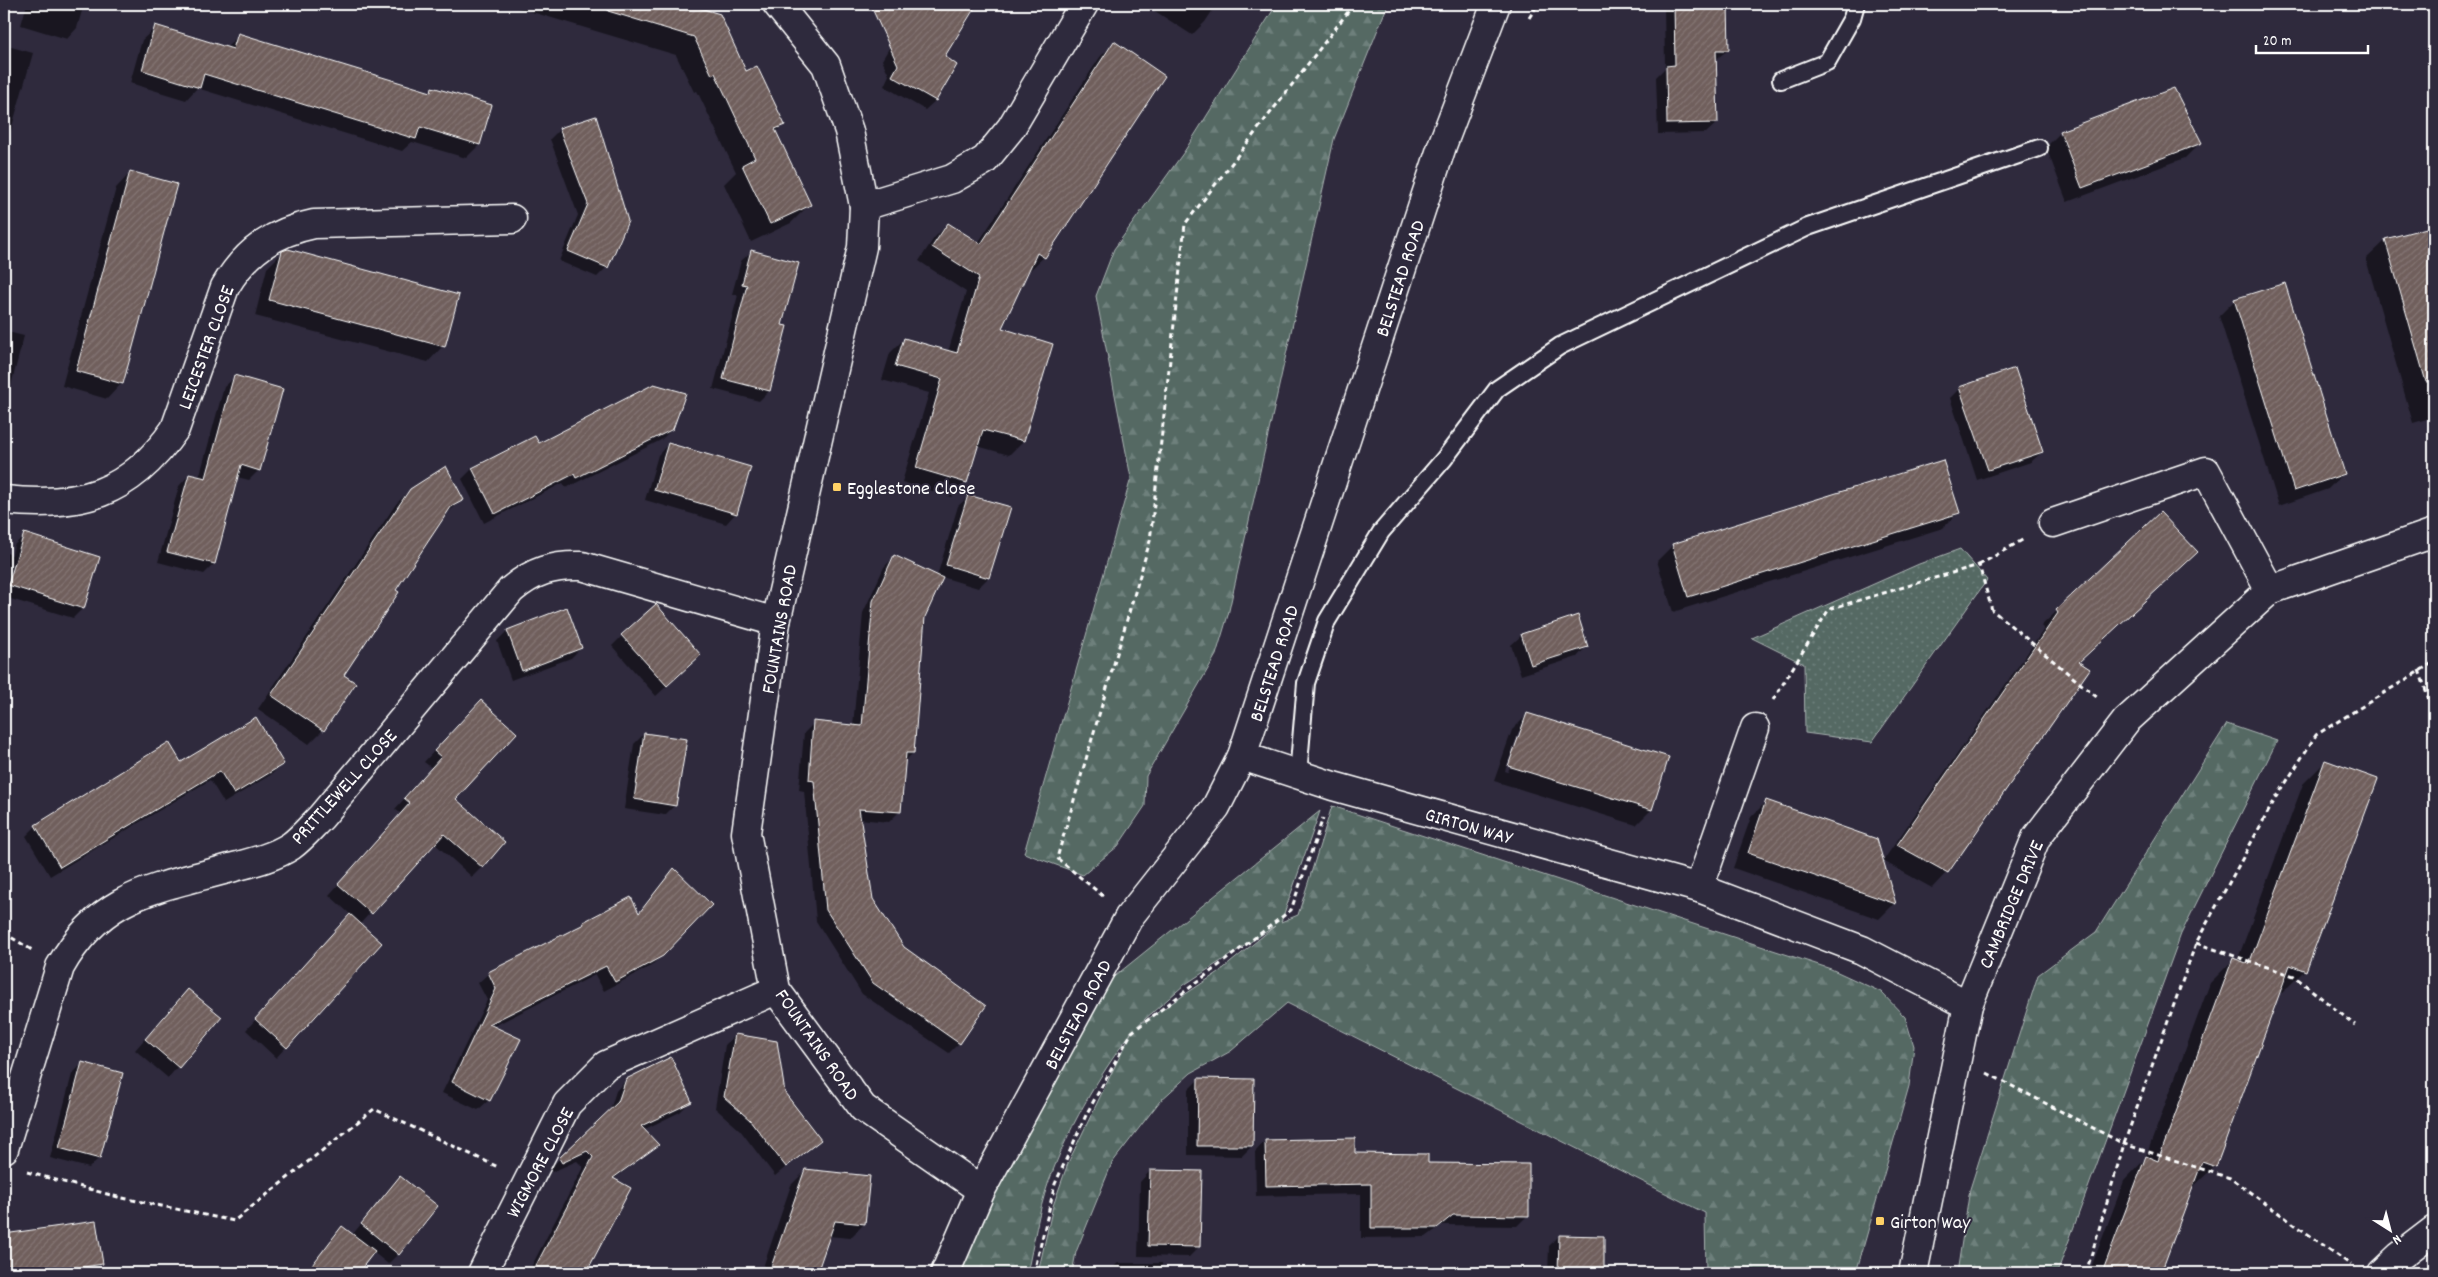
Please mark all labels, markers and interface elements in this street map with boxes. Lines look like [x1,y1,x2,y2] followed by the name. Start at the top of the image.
[2256,22,2368,54] scale bar
[2263,31,2291,53] text: 20 m
[1370,217,1434,341] street label: BELSTEAD ROAD
[172,282,243,414] street label: LEICESTER CLOSE
[847,476,975,504] place label: Egglestone Close
[831,481,843,493] marker: Egglestone Close
[756,563,806,696] street label: FOUNTAINS ROAD
[1244,602,1308,726] street label: BELSTEAD ROAD
[286,724,405,852] street label: PRITTLEWELL CLOSE
[1421,802,1516,854] street label: GIRTON WAY
[1973,837,2052,974] street label: CAMBRIDGE DRIVE
[1039,955,1120,1075] street label: BELSTEAD ROAD
[767,984,865,1107] street label: FOUNTAINS ROAD
[501,1103,583,1224] street label: WIGMORE CLOSE
[2366,1204,2416,1254] north arrow
[1890,1210,1971,1238] place label: Girton Way
[1874,1215,1886,1227] marker: Girton Way
[2388,1229,2405,1249] text: N

